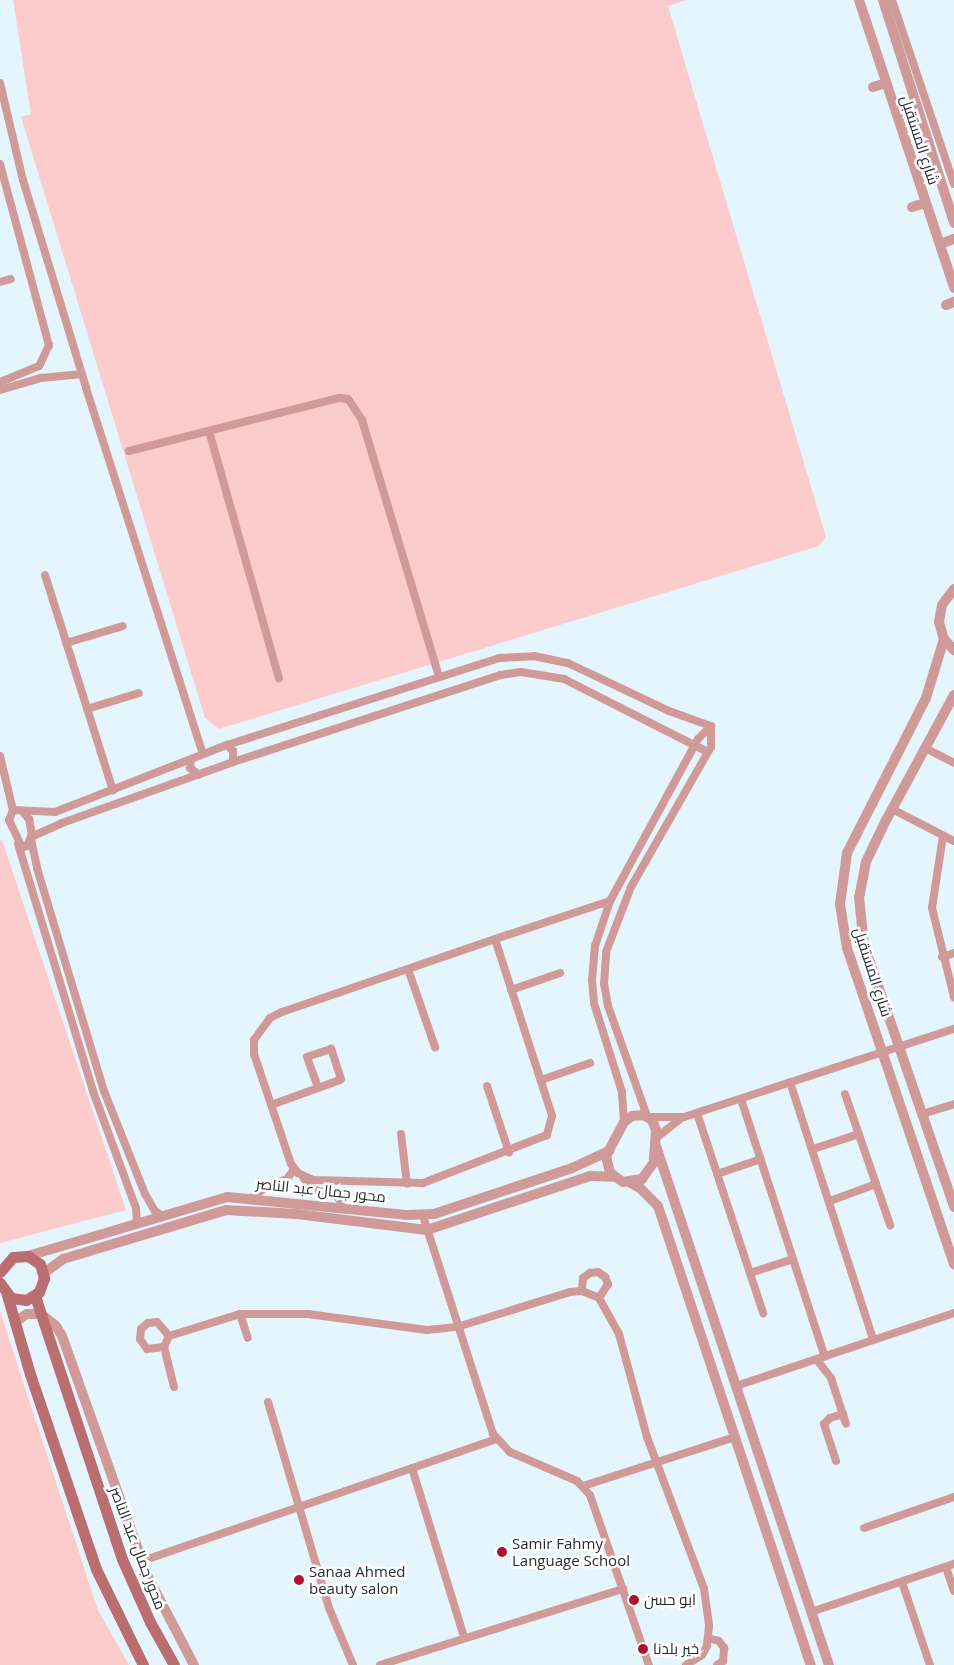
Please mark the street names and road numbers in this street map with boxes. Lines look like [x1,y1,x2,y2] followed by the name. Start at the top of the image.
[897,93,943,187] street label: شارع المستقبل
[850,925,896,1019] street label: شارع المستقبل
[255,1174,387,1206] street label: محور جمال عبد الناصر
[106,1484,170,1612] street label: محور جمال عبد الناصر

